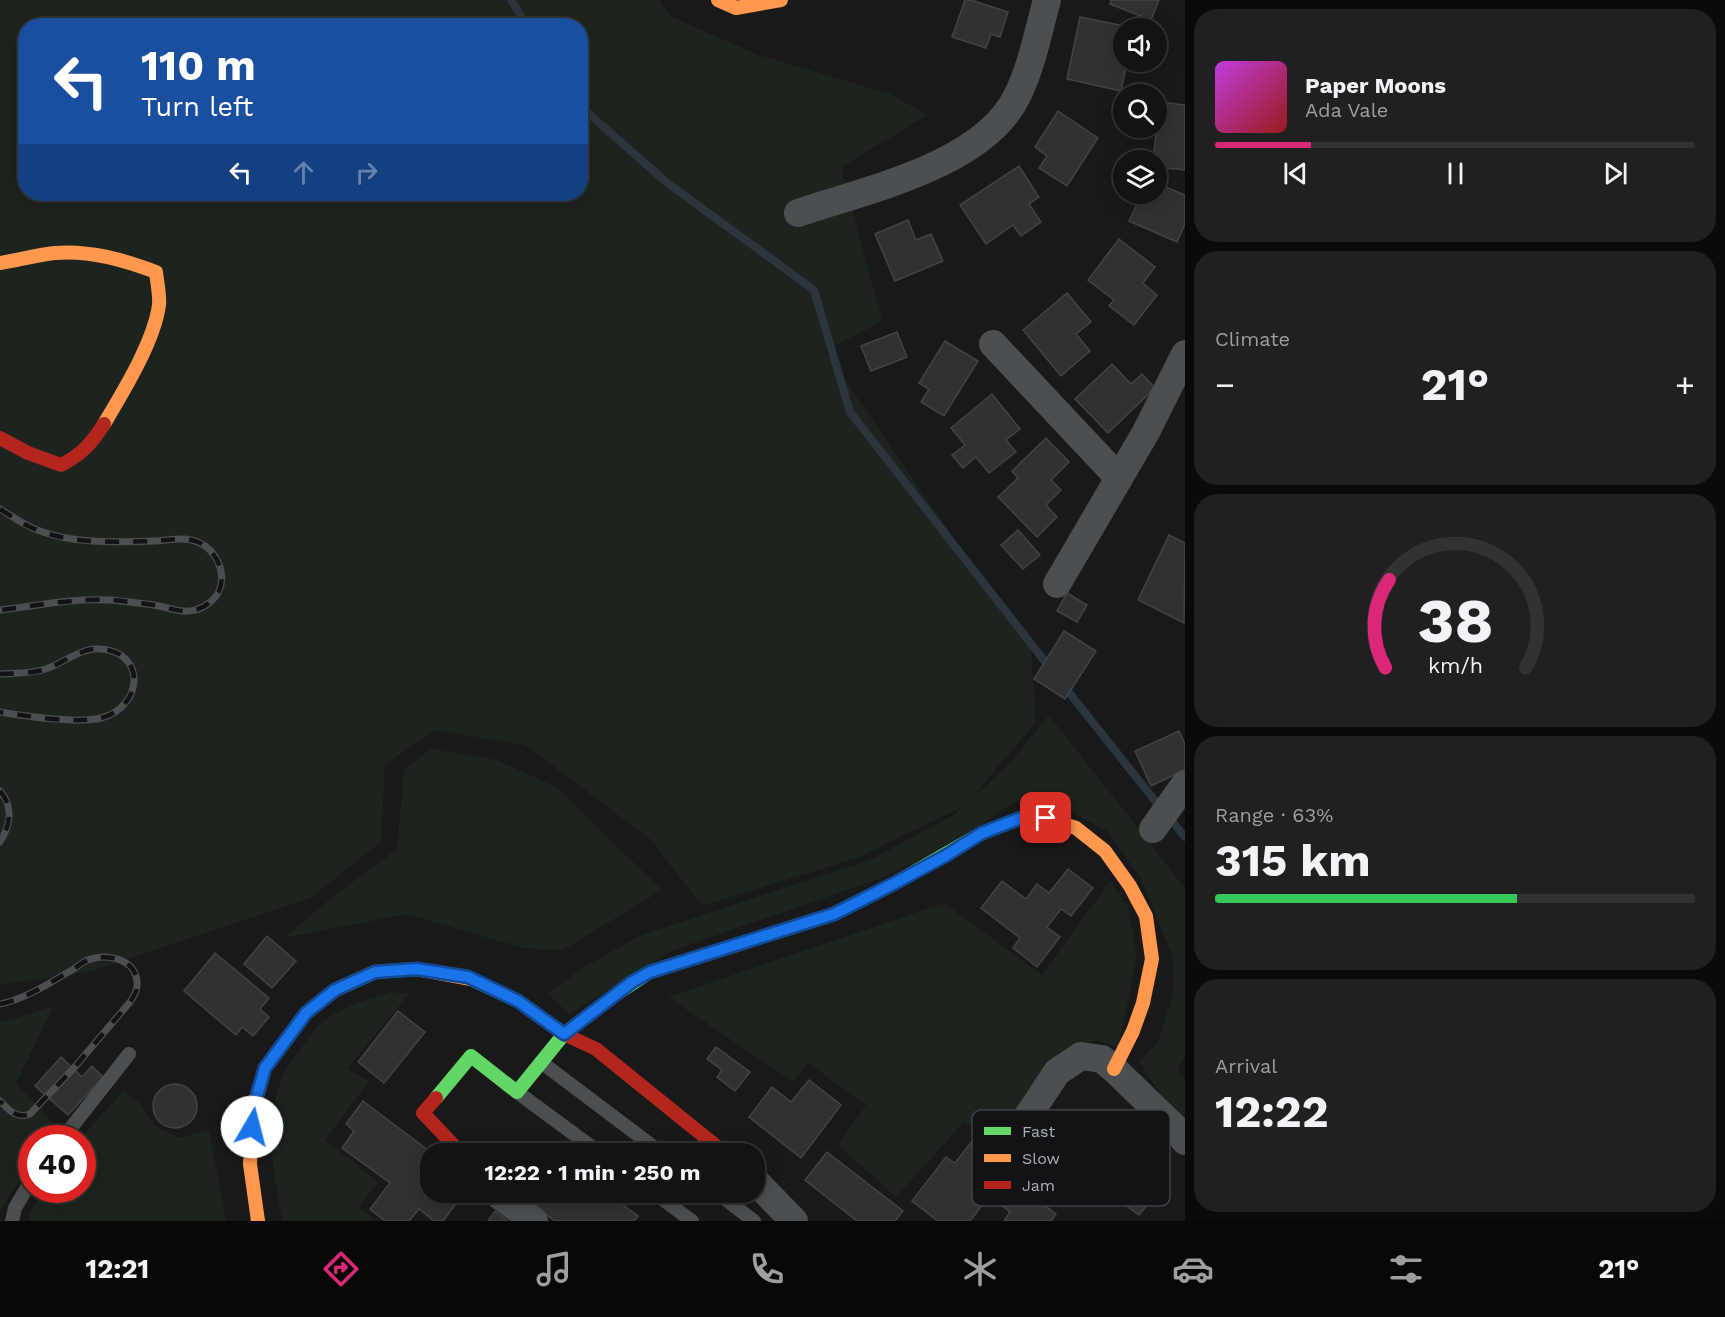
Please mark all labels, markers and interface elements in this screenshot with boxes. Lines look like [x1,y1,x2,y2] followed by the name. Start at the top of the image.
[1113,18,1167,204] map controls
[1113,18,1167,72] button: sound
[141,41,256,90] text: 110 m
[42,42,120,120] icon: left
[1305,73,1446,98] text: Paper Moons
[1113,84,1167,138] button: search
[141,91,253,123] text: Turn left
[1305,98,1388,122] text: Ada Vale
[1113,150,1167,204] button: layers
[224,156,257,189] icon: left
[287,156,320,189] icon: ahead
[350,156,383,189] icon: right
[1279,157,1312,190] icon: previous
[1439,157,1472,190] icon: pause
[1599,157,1632,190] icon: next
[1215,327,1290,351] text: Climate
[1421,358,1489,411] text: 21°
[1215,365,1235,404] text: −
[1675,365,1695,404] text: +
[1417,584,1493,657] text: 38
[1427,653,1483,678] text: km/h
[1020,792,1071,843] pin
[1029,801,1062,834] icon: arrive
[1215,803,1333,827] text: Range · 63%
[1215,834,1371,887] text: 315 km
[1215,1054,1277,1078] text: Arrival
[1215,1085,1328,1138] text: 12:22
[220,1095,284,1159] position arrow
[972,1110,1170,1206] legend
[1022,1122,1055,1141] text: Fast
[18,1125,96,1203] speed limit sign: 40
[1022,1149,1060,1168] text: Slow
[484,1160,701,1185] text: 12:22 · 1 min · 250 m
[1022,1176,1055,1195] text: Jam
[320,1248,362,1290] icon: directions
[533,1248,575,1290] icon: music
[746,1248,788,1290] icon: phone
[959,1248,1001,1290] icon: climate
[1172,1248,1214,1290] icon: car
[1385,1248,1427,1290] icon: filters
[86,1253,149,1285] text: 12:21
[1598,1253,1639,1285] text: 21°

